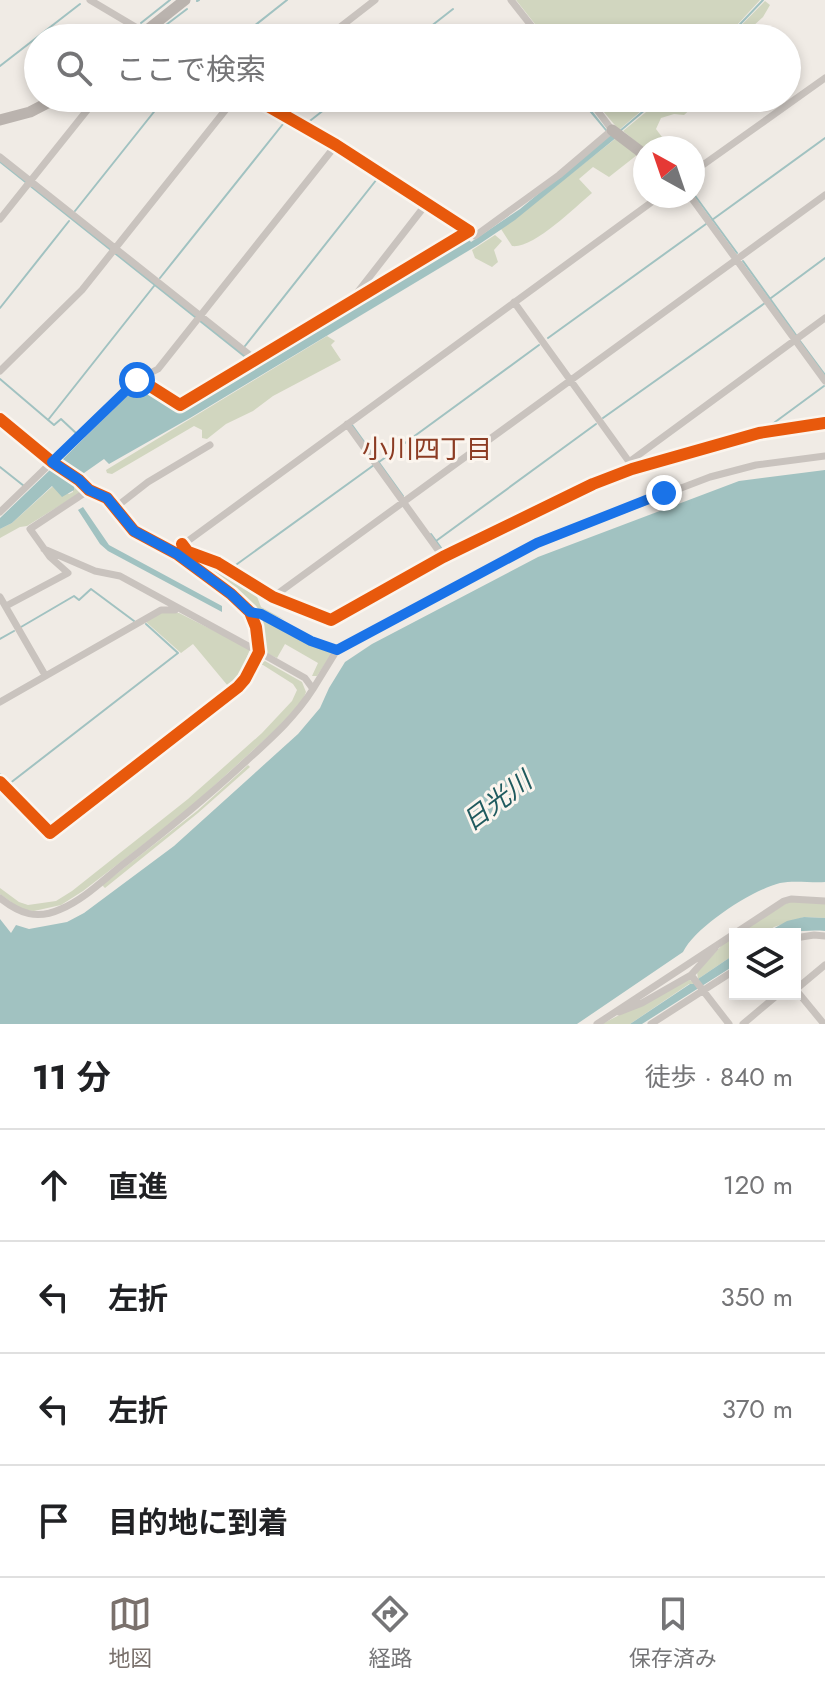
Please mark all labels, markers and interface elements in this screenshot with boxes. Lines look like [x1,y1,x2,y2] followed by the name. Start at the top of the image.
[24,24,801,112] search box
[52,46,96,90] icon: search
[116,48,266,91] text: ここで検索
[633,136,705,208] north arrow
[119,362,155,398] route start
[362,430,492,468] district label: 小川四丁目
[646,475,682,511] route end
[454,761,542,840] water label: 日光川
[729,928,801,1000] map controls
[729,928,801,1000] button: layers
[32,1053,111,1102] text: 11 分
[645,1058,793,1096] text: 徒歩 · 840 m
[32,1163,76,1207] icon: ahead
[108,1165,168,1208] text: 直進
[723,1166,793,1204] text: 120 m
[32,1275,76,1319] icon: left
[108,1277,168,1320] text: 左折
[720,1278,793,1316] text: 350 m
[32,1387,76,1431] icon: left
[108,1389,168,1432] text: 左折
[722,1390,793,1428] text: 370 m
[32,1499,76,1543] icon: arrive
[108,1501,288,1544] text: 目的地に到着
[108,1592,152,1674] tab: 地図
[368,1592,413,1674] tab: 経路
[629,1592,717,1674] tab: 保存済み

